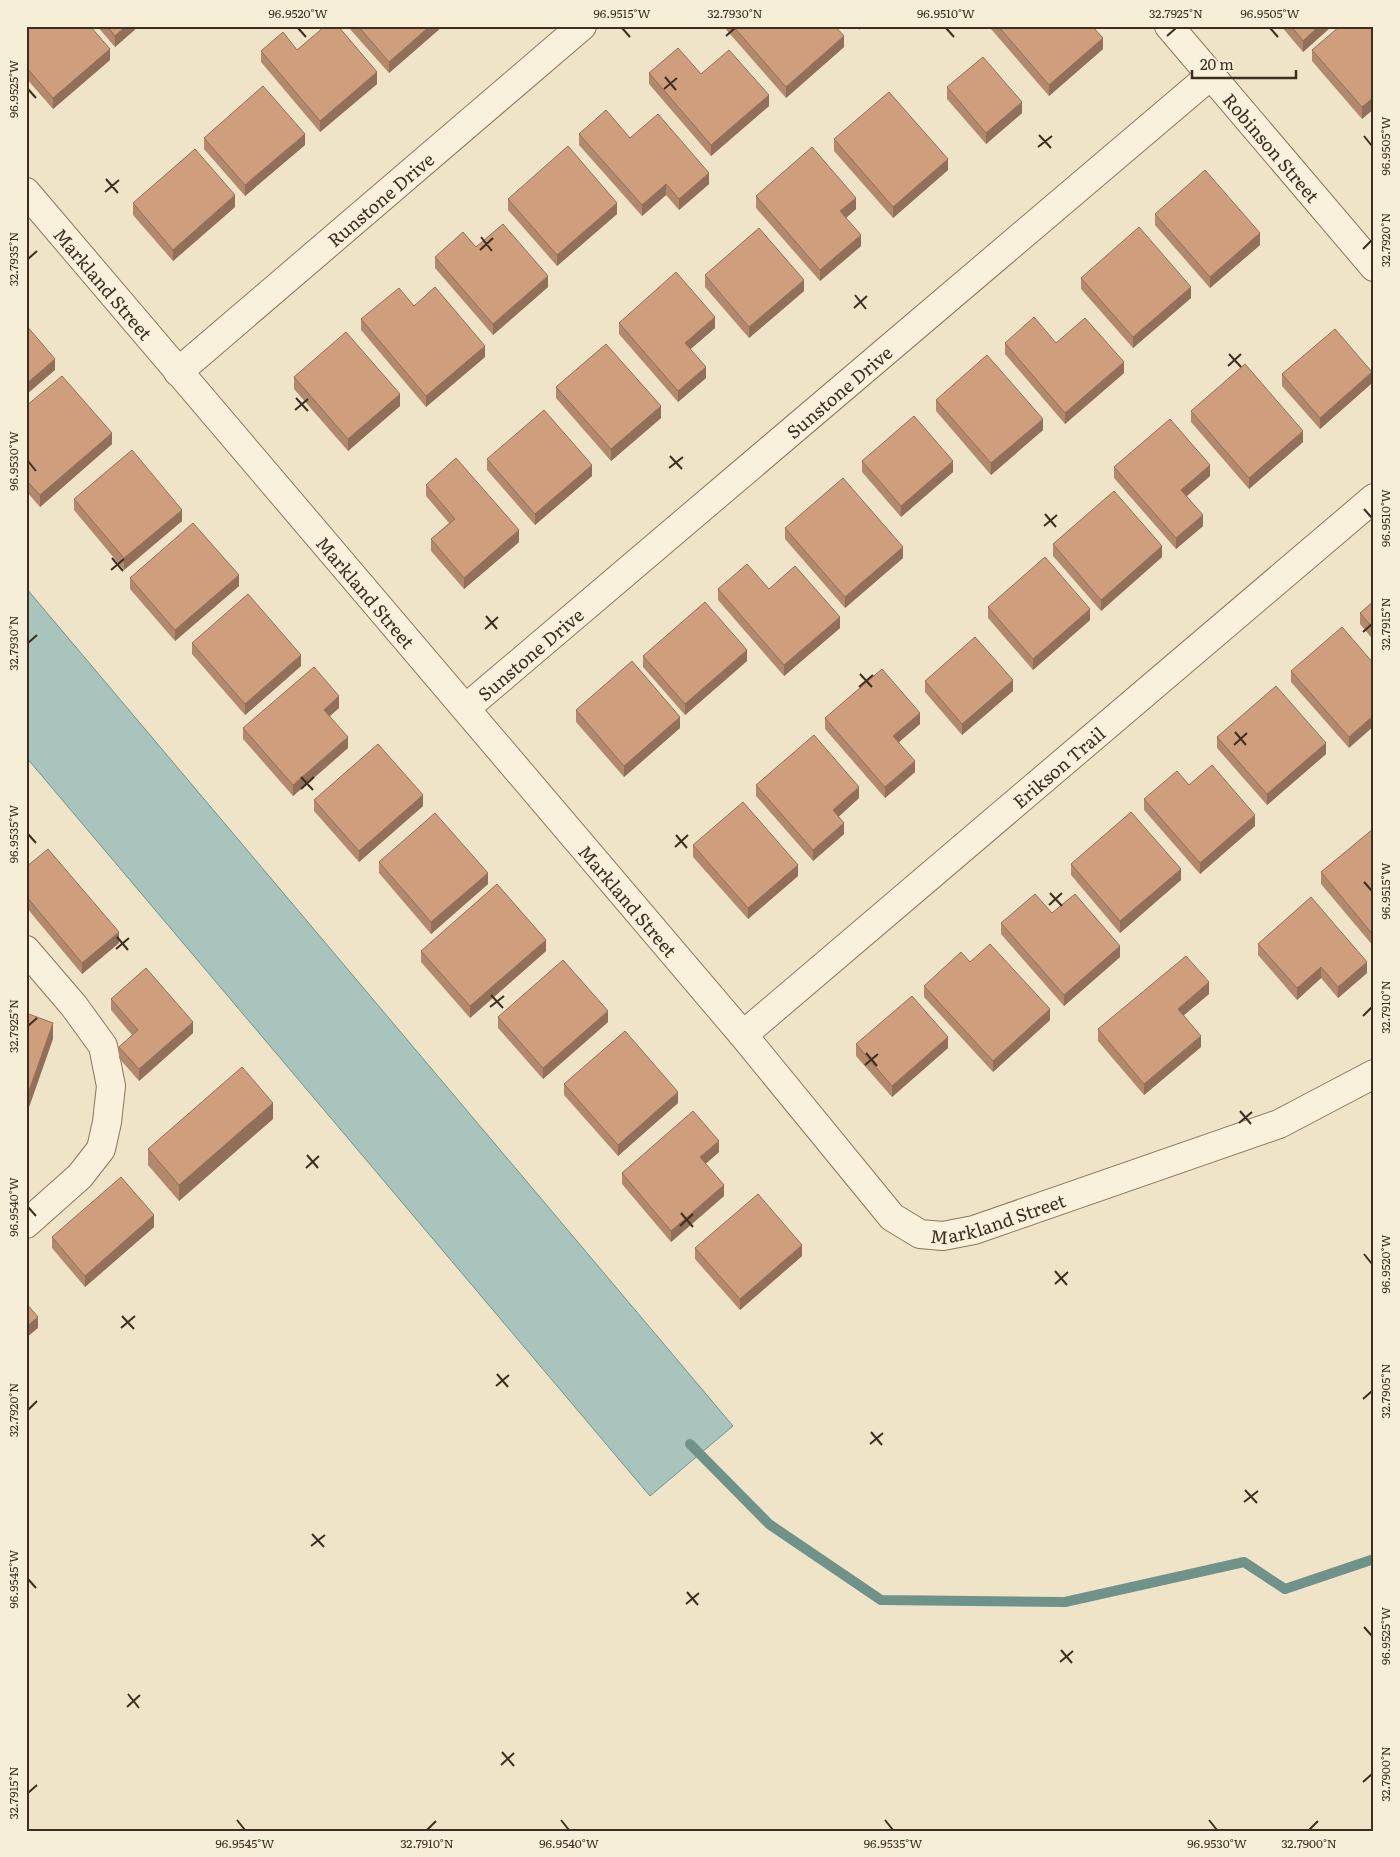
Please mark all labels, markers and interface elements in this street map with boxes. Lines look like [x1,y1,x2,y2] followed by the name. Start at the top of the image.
[268,4,328,22] text: 96.9520°W
[593,4,651,22] text: 96.9515°W
[707,4,763,22] text: 32.7930°N
[917,4,975,22] text: 96.9510°W
[1149,4,1203,22] text: 32.7925°N
[1240,4,1300,22] text: 96.9505°W
[1192,48,1296,80] scale bar
[1200,52,1234,75] text: 20 m
[4,60,22,118] text: 96.9525°W
[1217,86,1327,209] street label: Robinson Street
[1376,116,1394,176] text: 96.9505°W
[321,145,439,252] street label: Runstone Drive
[1376,213,1394,267] text: 32.7920°N
[48,221,160,346] street label: Markland Street
[4,232,22,286] text: 32.7935°N
[780,339,897,444] street label: Sunstone Drive
[4,431,22,491] text: 96.9530°W
[1376,489,1394,547] text: 96.9510°W
[311,530,422,654] street label: Markland Street
[1376,598,1394,650] text: 32.7915°N
[471,601,589,706] street label: Sunstone Drive
[4,615,22,671] text: 32.7930°N
[1006,719,1110,814] street label: Erikson Trail
[4,805,22,863] text: 96.9535°W
[573,838,685,963] street label: Markland Street
[1376,862,1394,920] text: 96.9515°W
[1376,980,1394,1034] text: 32.7910°N
[4,999,22,1053] text: 32.7925°N
[4,1177,22,1237] text: 96.9540°W
[929,1186,1069,1250] street label: Markland Street
[1376,1234,1394,1294] text: 96.9520°W
[1376,1364,1394,1418] text: 32.7905°N
[4,1383,22,1437] text: 32.7920°N
[4,1550,22,1608] text: 96.9545°W
[1376,1607,1394,1665] text: 96.9525°W
[1376,1746,1394,1802] text: 32.7900°N
[4,1767,22,1819] text: 32.7915°N
[216,1834,274,1852] text: 96.9545°W
[400,1834,454,1852] text: 32.7910°N
[539,1834,599,1852] text: 96.9540°W
[864,1834,922,1852] text: 96.9535°W
[1187,1834,1247,1852] text: 96.9530°W
[1281,1834,1337,1852] text: 32.7900°N

